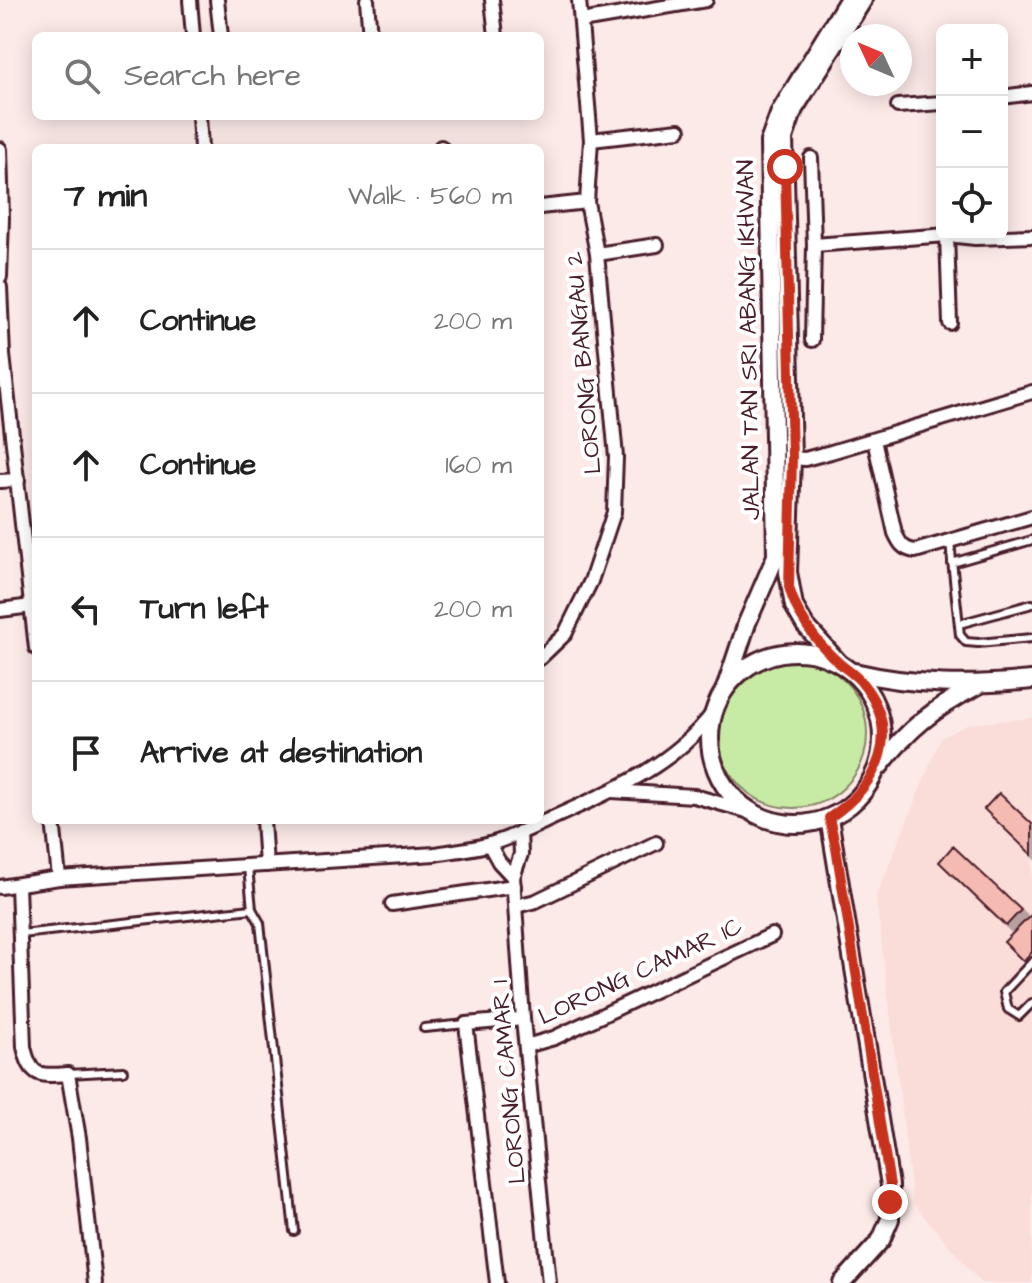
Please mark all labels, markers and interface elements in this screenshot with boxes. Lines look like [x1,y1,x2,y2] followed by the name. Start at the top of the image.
[840,24,912,96] north arrow
[936,24,1008,240] map controls
[936,24,1008,96] button: +
[32,32,544,120] search box
[60,54,104,98] icon: search
[124,55,301,97] text: Search here
[936,96,1008,168] button: −
[767,149,803,185] route start
[729,160,769,520] street label: JALAN TAN SRI ABANG IKHWAN
[936,168,1008,240] button: locate
[64,172,147,220] text: 7 min
[348,178,512,214] text: Walk · 560 m
[557,250,611,476] street label: LORONG BANGAU 2
[64,299,108,343] icon: ahead
[140,300,256,342] text: Continue
[434,303,512,339] text: 200 m
[64,443,108,487] icon: ahead
[140,444,256,486] text: Continue
[445,447,512,483] text: 160 m
[64,587,108,631] icon: left
[140,588,268,630] text: Turn left
[434,591,512,627] text: 200 m
[64,731,108,775] icon: arrive
[140,732,422,774] text: Arrive at destination
[533,910,748,1034] street label: LORONG CAMAR 1C
[483,979,535,1185] street label: LORONG CAMAR 1
[872,1184,908,1220] route end

